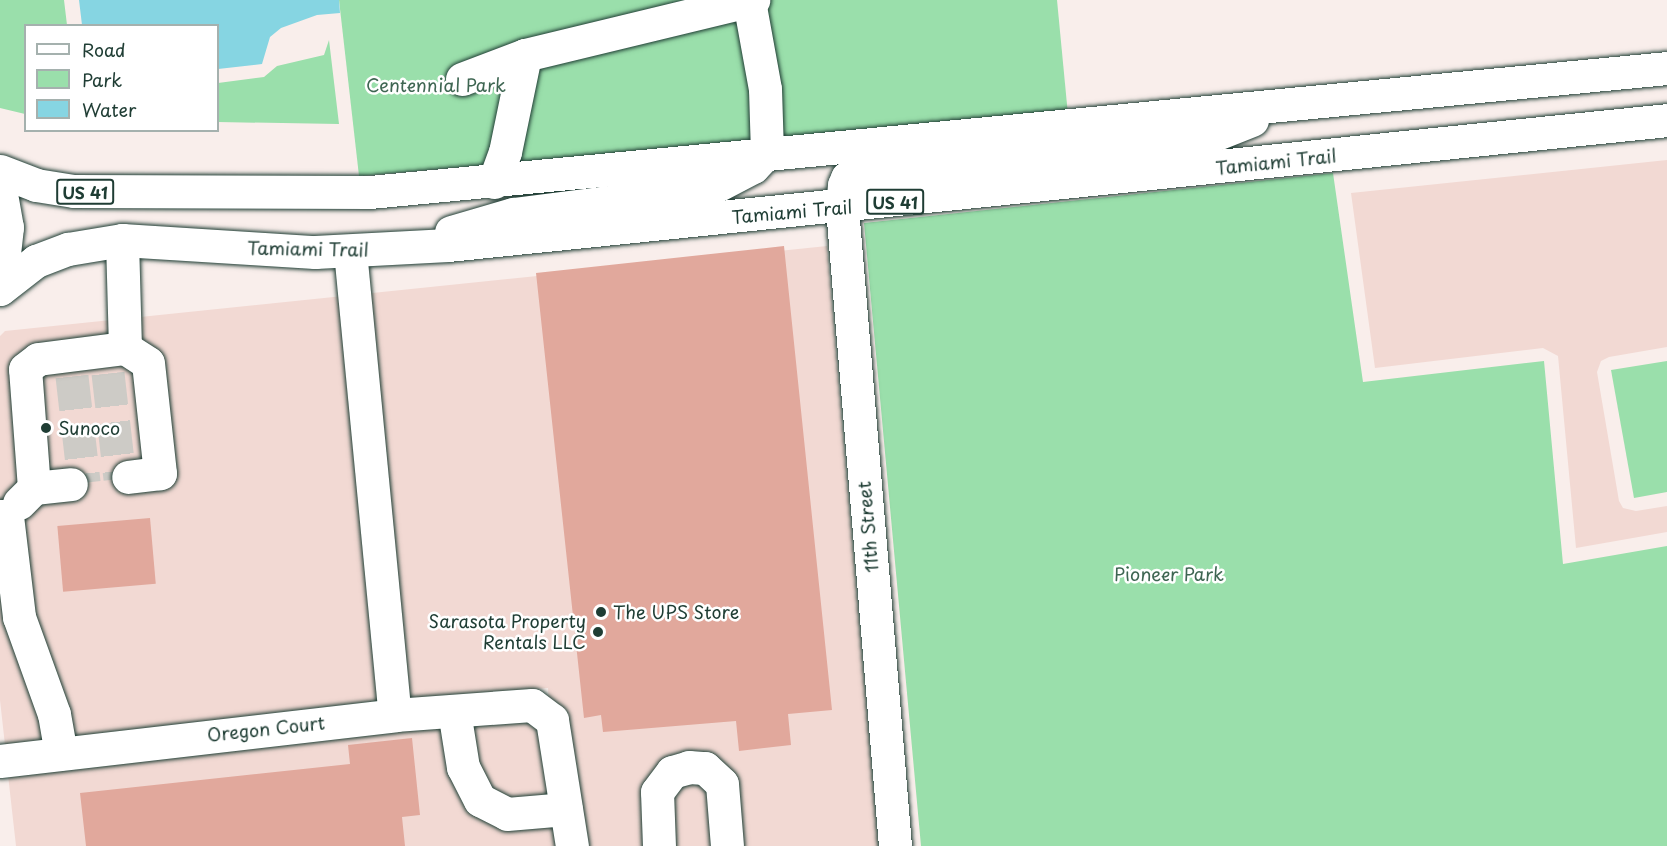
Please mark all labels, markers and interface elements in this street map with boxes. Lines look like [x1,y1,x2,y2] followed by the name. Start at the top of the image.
[24,24,219,132] legend
[82,36,126,63] text: Road
[82,66,122,93] text: Park
[366,74,506,96] park label: Centennial Park
[82,96,136,123] text: Water
[1214,145,1338,179] street label: Tamiami Trail
[56,179,113,205] road number: US 41
[866,189,924,215] road number: US 41
[730,196,854,228] street label: Tamiami Trail
[247,237,369,261] street label: Tamiami Trail
[58,417,120,439] place label: Sunoco
[39,421,53,435] marker: Sunoco
[853,480,883,574] street label: 11th Street
[1113,563,1225,585] park label: Pioneer Park
[613,601,739,623] place label: The UPS Store
[594,605,608,619] marker: The UPS Store
[427,611,586,654] place label: Sarasota Property Rentals LLC
[591,625,605,639] marker: Sarasota Property Rentals LLC
[206,712,326,746] street label: Oregon Court

